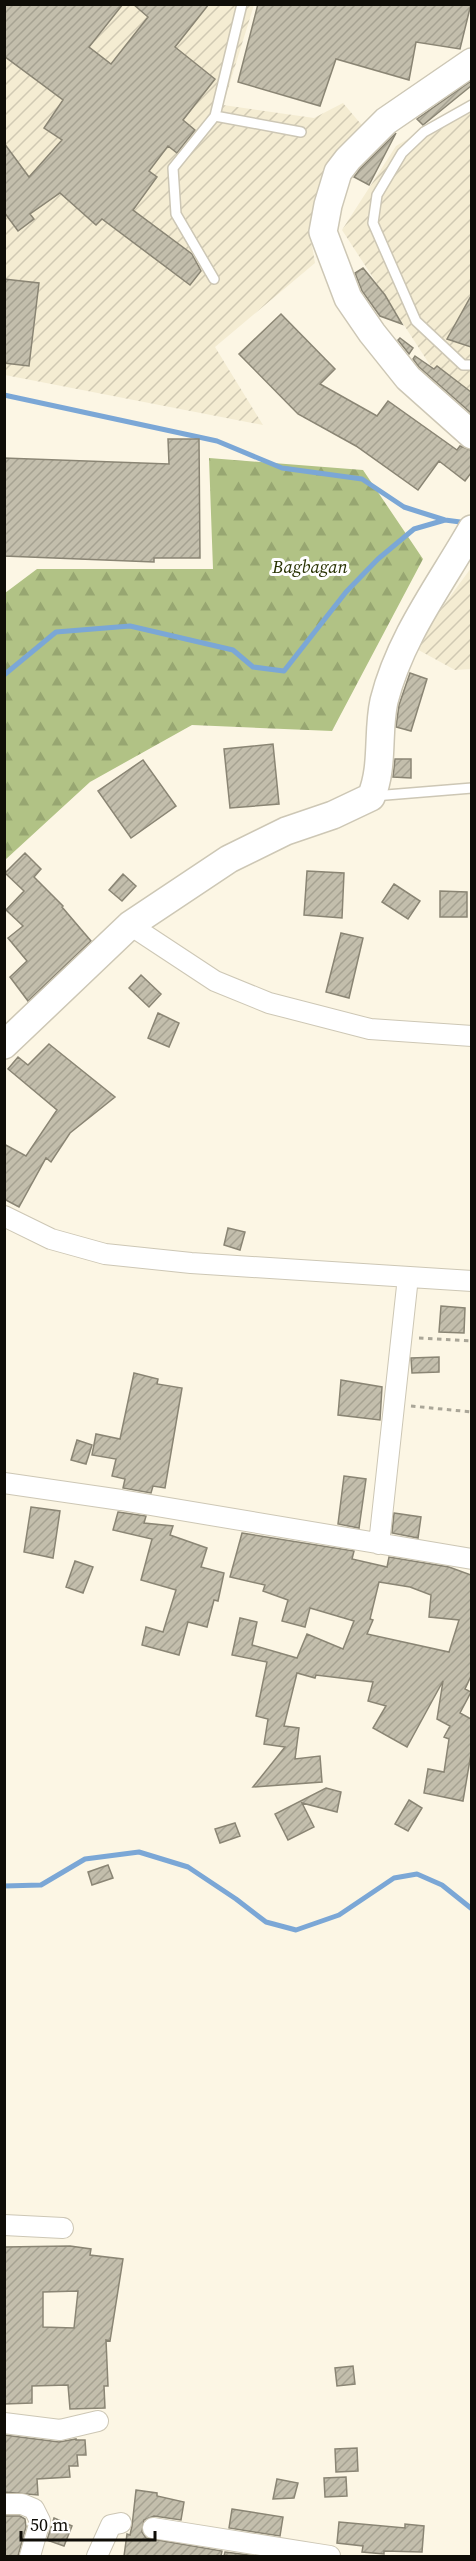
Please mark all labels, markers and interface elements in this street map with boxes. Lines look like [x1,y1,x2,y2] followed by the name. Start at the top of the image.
[271,554,348,579] park label: Bagbagan
[21,2504,154,2542] scale bar
[30,2512,68,2537] text: 50 m

